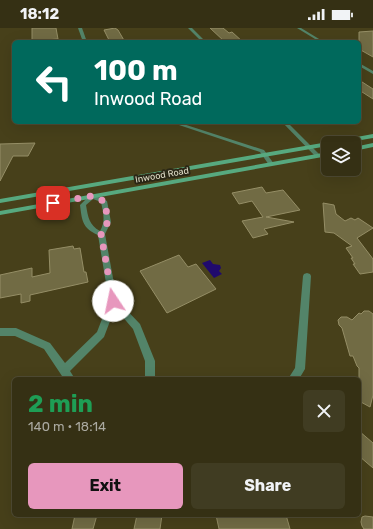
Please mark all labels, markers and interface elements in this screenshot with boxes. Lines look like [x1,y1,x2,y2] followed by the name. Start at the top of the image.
[20,5,59,23] text: 18:12
[94,54,178,87] text: 100 m
[28,56,80,108] icon: left
[94,88,202,110] text: Inwood Road
[321,136,361,176] map controls
[321,136,361,176] button: layers
[134,165,190,185] street label: Inwood Road
[36,186,70,220] pin
[42,192,64,214] icon: arrive
[92,280,134,322] position arrow
[28,390,93,418] text: 2 min
[303,390,345,432] button: close
[28,419,106,434] text: 140 m · 18:14
[28,463,183,509] button: Exit
[191,463,345,509] button: Share

